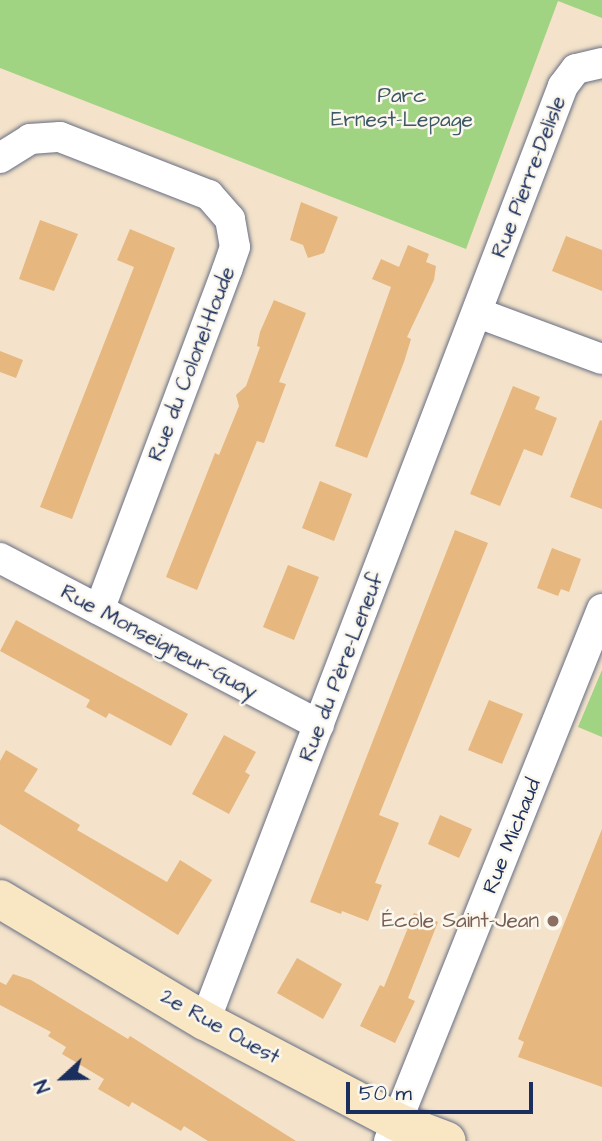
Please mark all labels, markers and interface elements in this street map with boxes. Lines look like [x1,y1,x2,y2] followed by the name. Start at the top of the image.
[331,83,473,133] park label: Parc Ernest-Lepage
[487,93,571,261] street label: Rue Pierre-Delisle
[143,263,241,465] street label: Rue du Colonel-Houde
[294,569,390,765] street label: Rue du Père-Leneuf
[56,579,262,705] street label: Rue Monseigneur-Guay
[478,775,546,897] street label: Rue Michaud
[382,908,539,934] place label: École Saint-Jean
[545,913,561,929] marker: École Saint-Jean
[156,984,284,1070] street label: 2e Rue Ouest
[28,1043,98,1113] north arrow
[350,1068,537,1112] scale bar
[28,1075,58,1097] text: N
[359,1079,412,1108] text: 50 m

